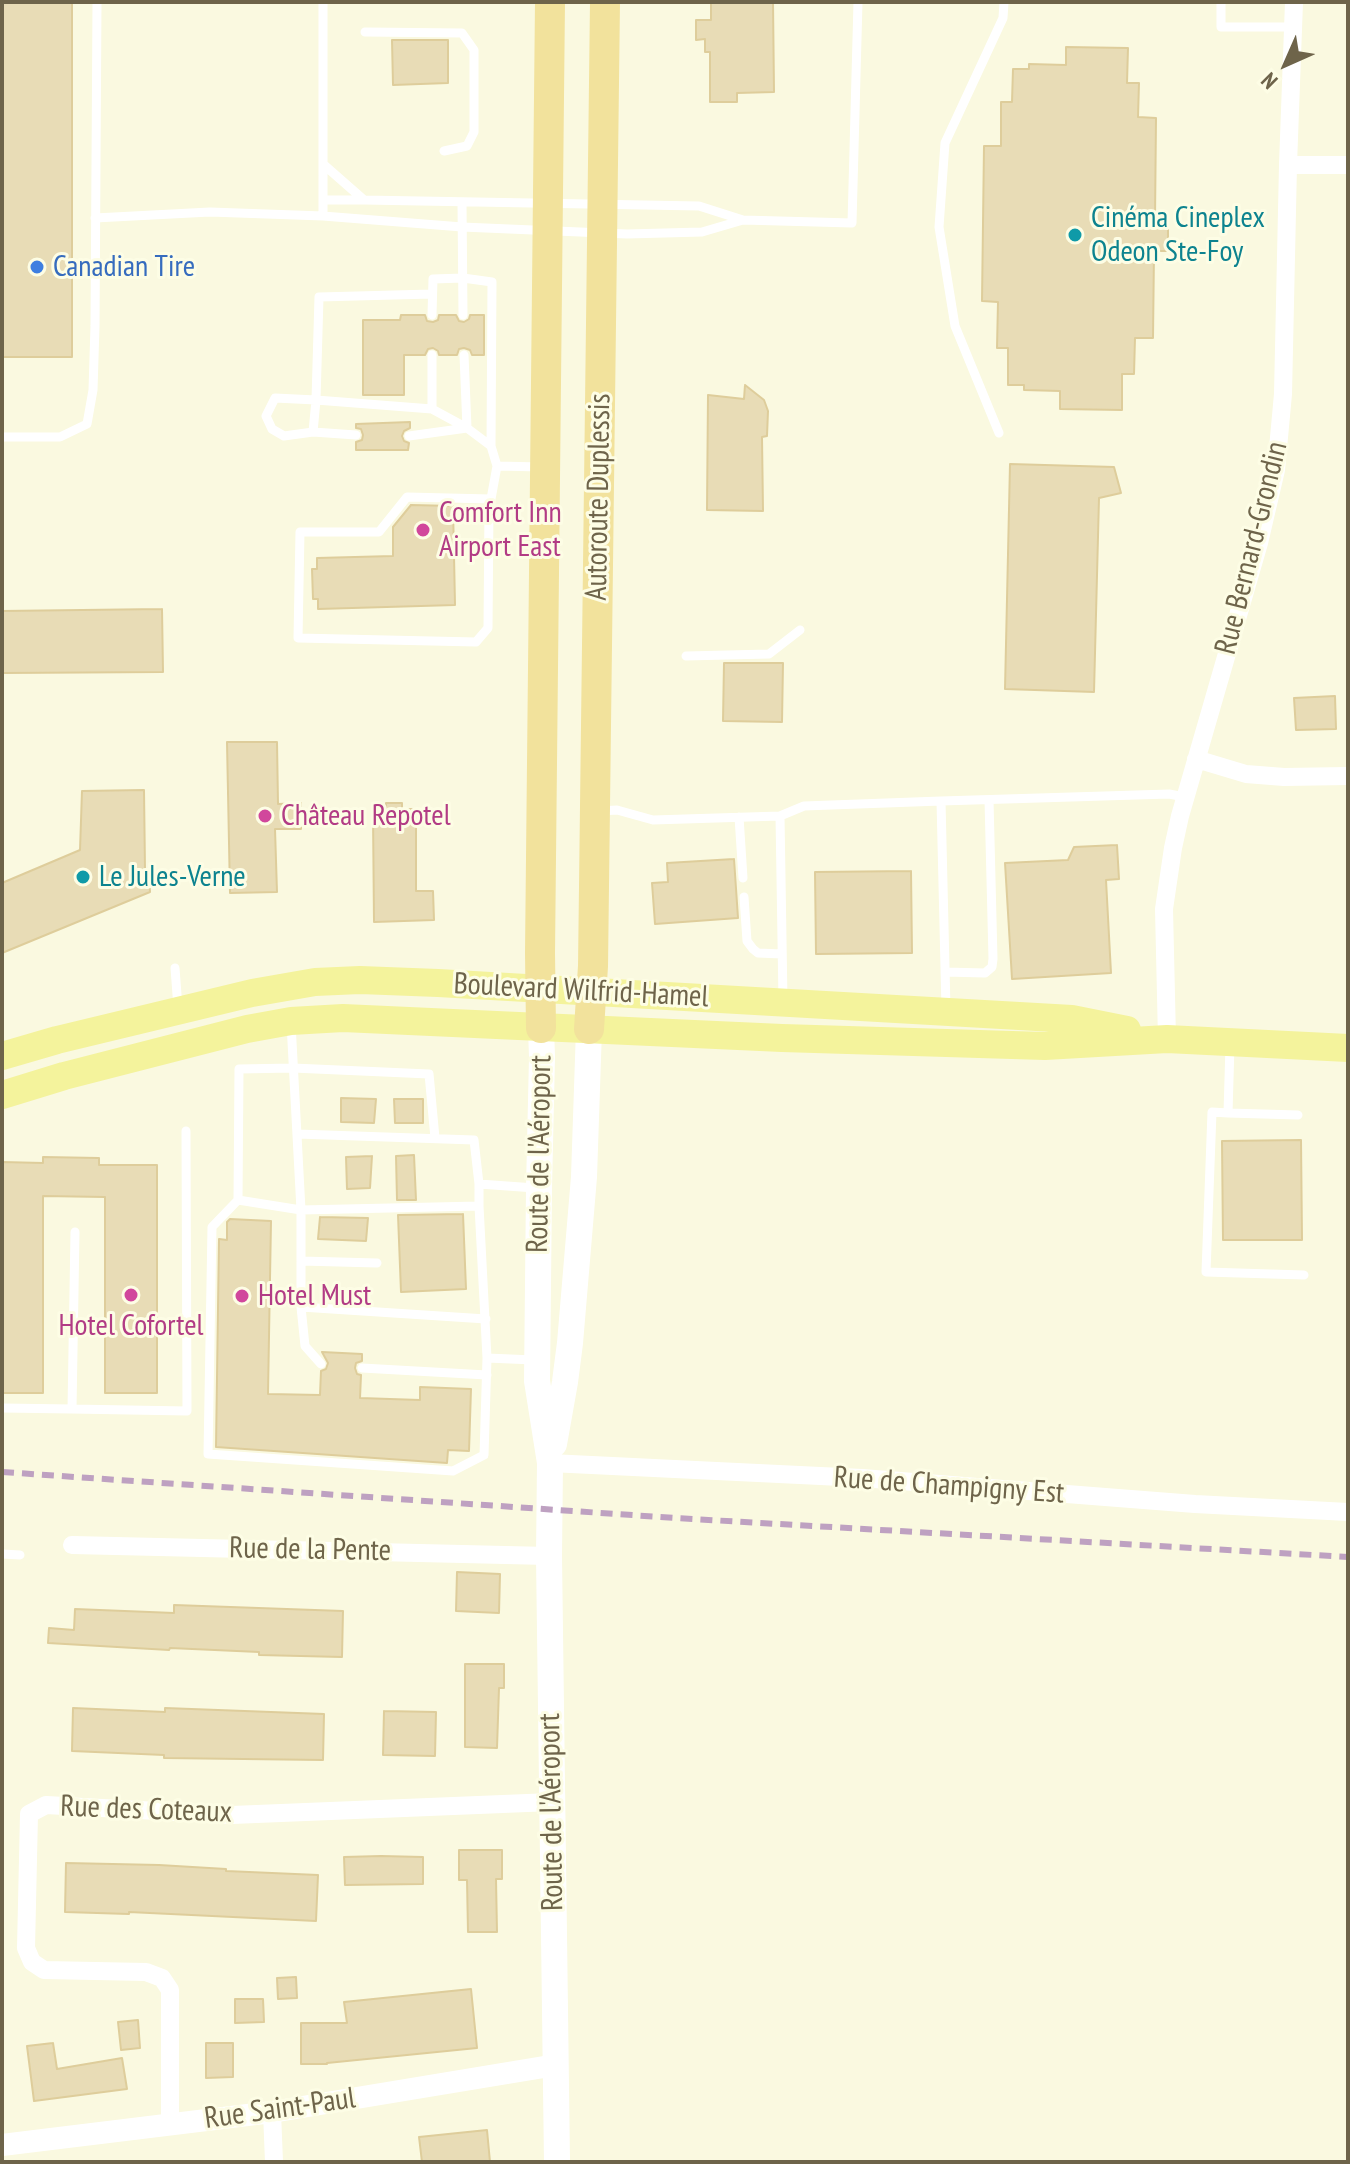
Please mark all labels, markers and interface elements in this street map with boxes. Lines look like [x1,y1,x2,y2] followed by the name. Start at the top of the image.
[1246,24,1326,104] north arrow
[1255,67,1283,95] text: N
[1091,200,1265,270] place label: Cinéma Cineplex Odeon Ste-Foy
[1066,226,1084,244] marker: Cinéma Cineplex Odeon Ste-Foy
[53,249,195,285] place label: Canadian Tire
[28,258,46,276] marker: Canadian Tire
[579,393,619,601] street label: Autoroute Duplessis
[1208,438,1296,658] street label: Rue Bernard-Grondin
[439,495,562,566] place label: Comfort Inn Airport East
[414,521,432,539] marker: Comfort Inn Airport East
[281,798,451,834] place label: Château Repotel
[256,807,274,825] marker: Château Repotel
[99,859,246,895] place label: Le Jules-Verne
[74,868,92,886] marker: Le Jules-Verne
[453,966,709,1016] street label: Boulevard Wilfrid-Hamel
[520,1055,560,1253] street label: Route de l'Aéroport
[258,1278,371,1314] place label: Hotel Must
[122,1286,140,1304] marker: Hotel Cofortel
[233,1287,251,1305] marker: Hotel Must
[58,1308,204,1344] place label: Hotel Cofortel
[833,1460,1065,1512] street label: Rue de Champigny Est
[229,1531,391,1569] street label: Rue de la Pente
[532,1713,572,1911] street label: Route de l'Aéroport
[60,1789,232,1831] street label: Rue des Coteaux
[202,2081,358,2137] street label: Rue Saint-Paul

